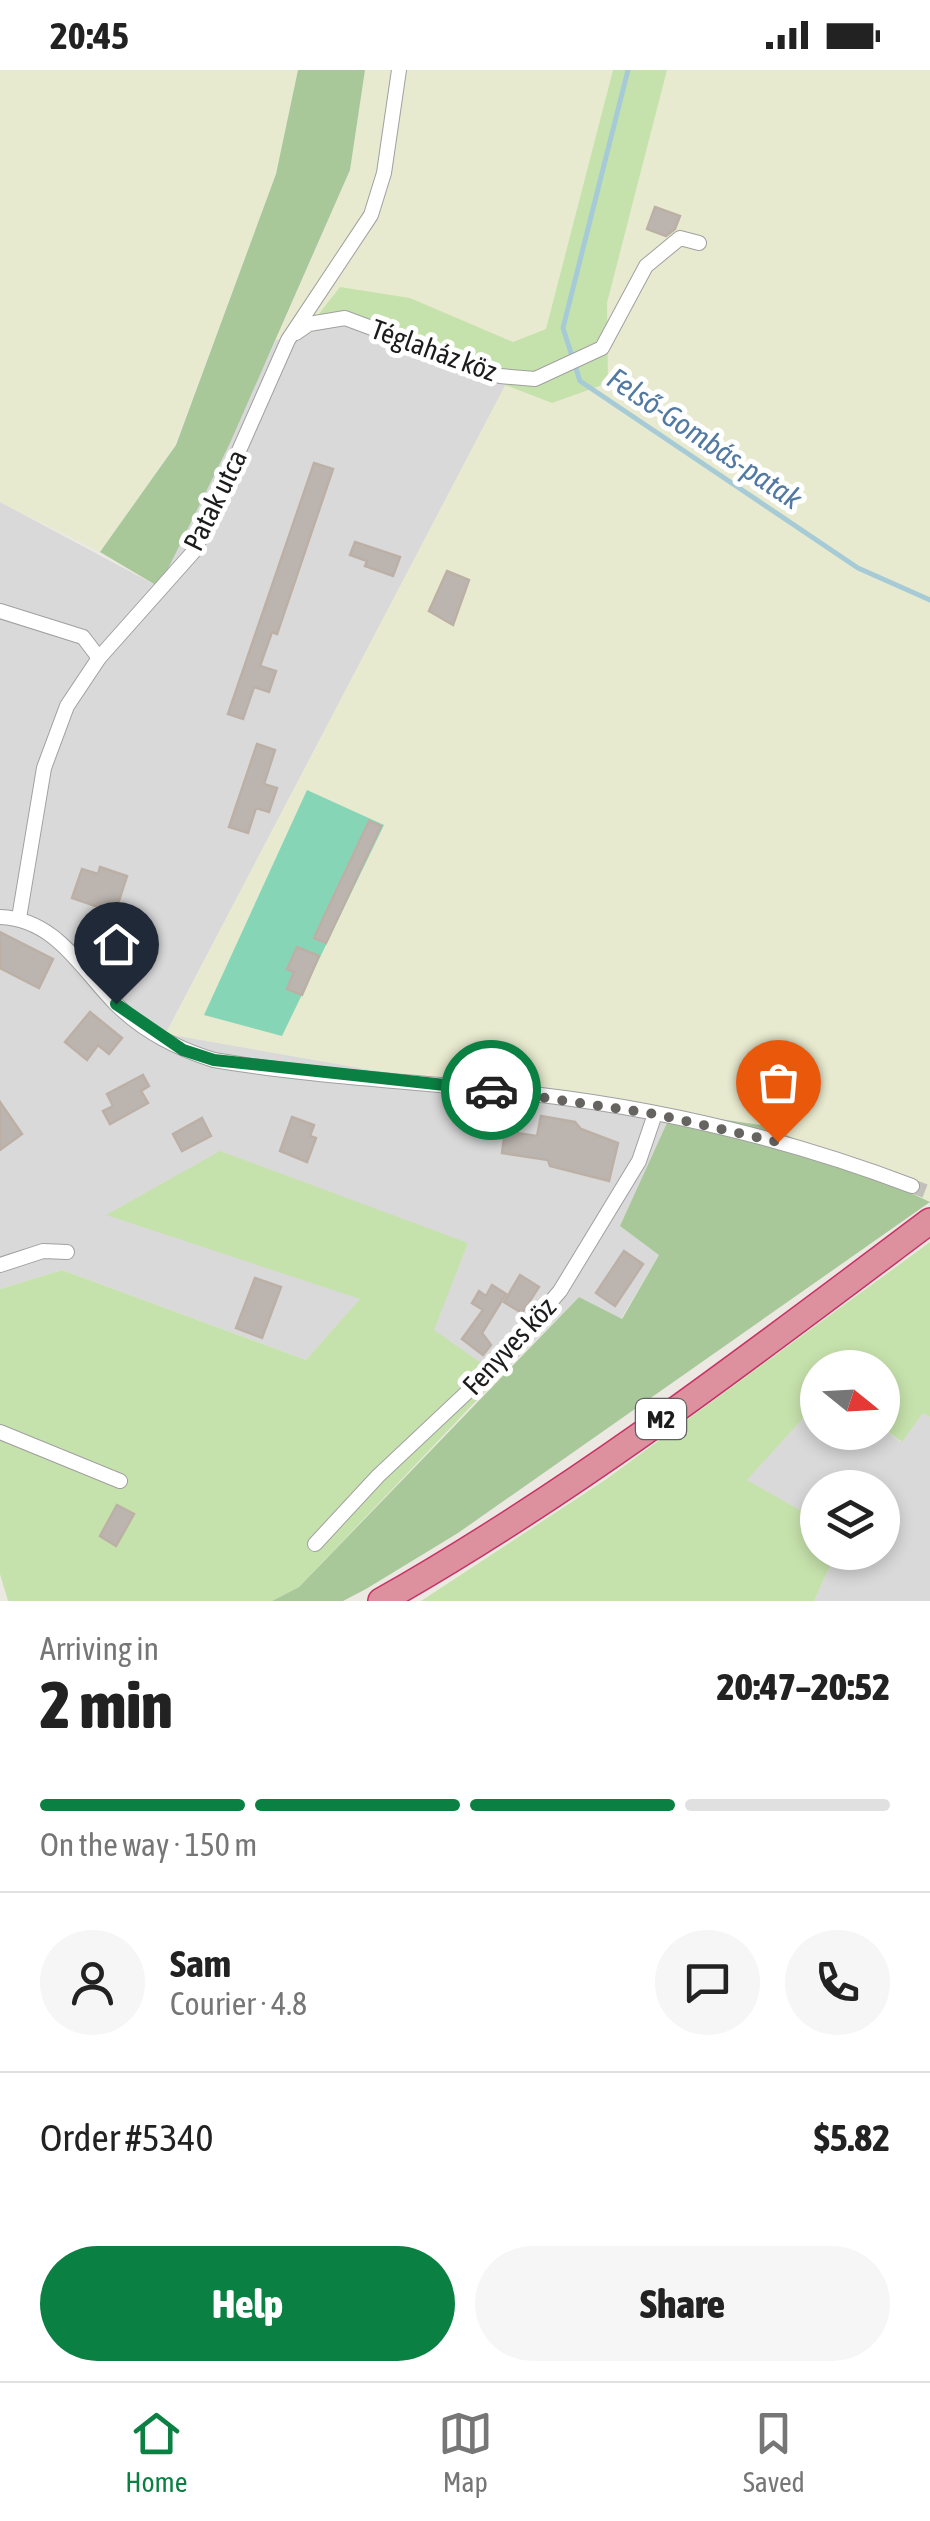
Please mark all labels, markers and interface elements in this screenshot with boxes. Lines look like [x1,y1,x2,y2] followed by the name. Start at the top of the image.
[50,14,129,57] text: 20:45
[367,313,501,387] street label: Téglaház köz
[601,360,809,516] water label: Felső-Gombás-patak
[177,444,253,556] street label: Patak utca
[74,902,159,1005] pin
[89,917,144,972] icon: home
[441,1040,541,1140] courier
[736,1040,821,1143] pin
[751,1055,806,1110] icon: bag
[464,1063,519,1118] icon: car
[456,1291,562,1401] street label: Fenyves köz
[800,1350,900,1450] north arrow
[800,1350,900,1570] map controls
[636,1399,686,1439] road number: M2
[800,1470,900,1570] button: layers
[40,1630,159,1667] text: Arriving in
[717,1665,890,1708] text: 20:47–20:52
[40,1667,173,1742] text: 2 min
[40,1826,257,1863] text: On the way · 150 m
[40,1930,145,2035] button: person
[655,1930,760,2035] button: chat
[785,1930,890,2035] button: phone
[170,1942,231,1985] text: Sam
[170,1985,307,2022] text: Courier · 4.8
[40,2116,213,2159] text: Order #5340
[814,2116,890,2159] text: $5.82
[40,2246,455,2361] button: Help
[475,2246,890,2361] button: Share
[125,2406,187,2498] tab: Home
[438,2406,493,2498] tab: Map
[743,2406,805,2498] tab: Saved

